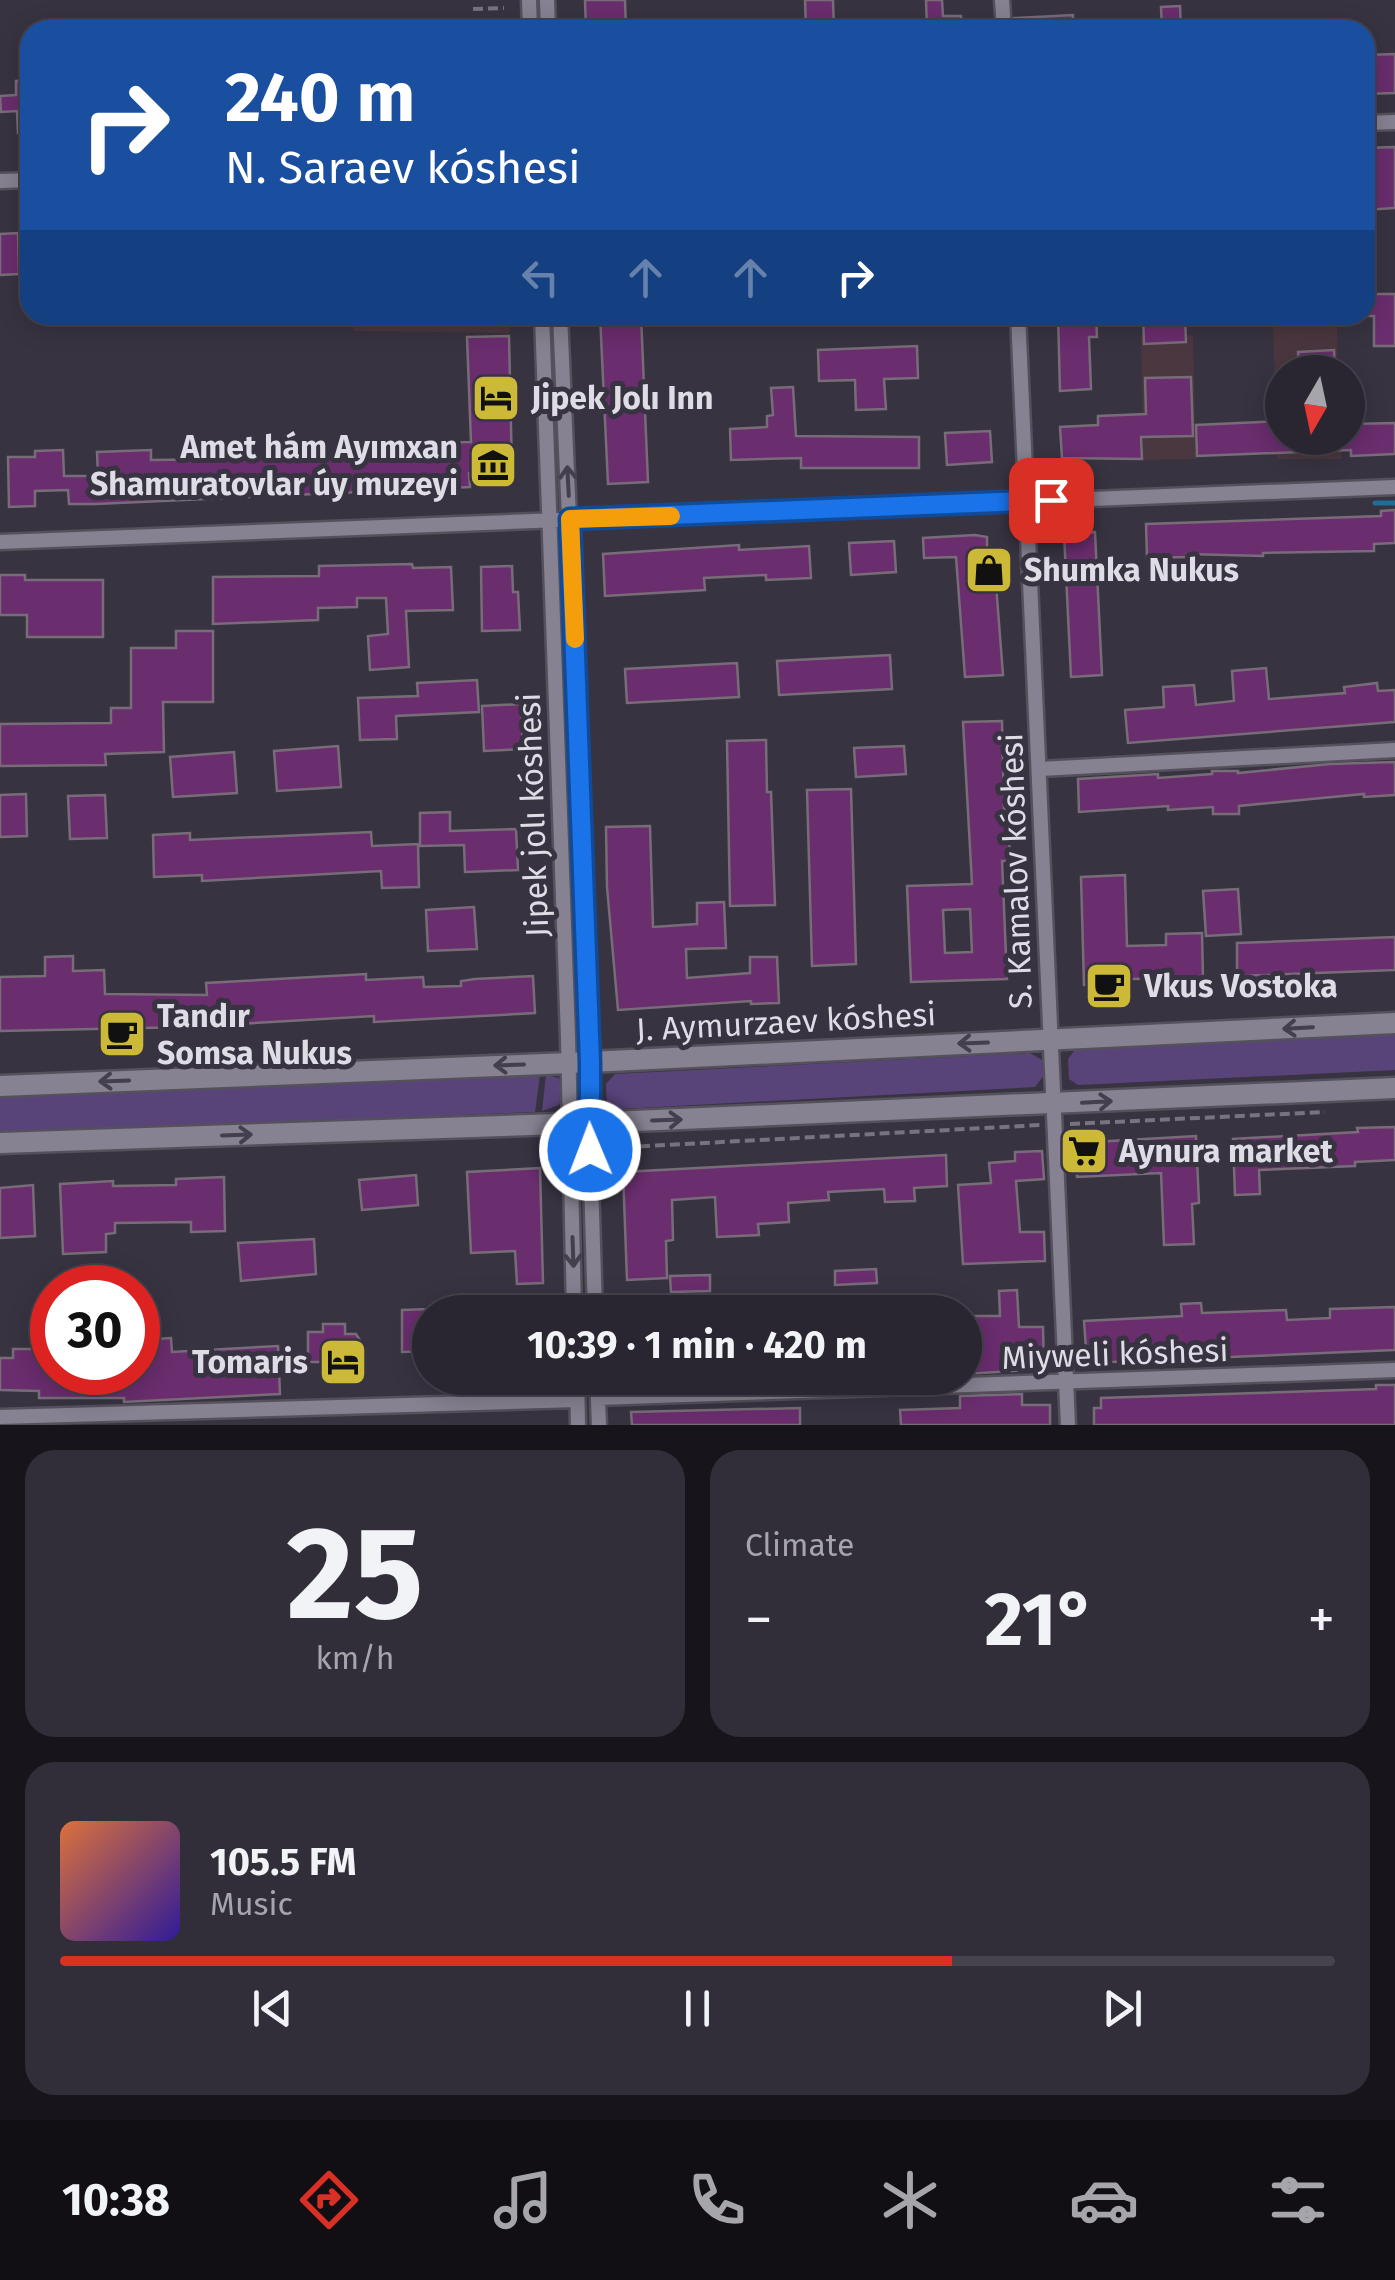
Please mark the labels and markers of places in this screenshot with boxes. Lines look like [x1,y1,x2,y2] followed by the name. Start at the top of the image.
[470,372,522,424] hotel icon: Jipek Jolı Inn
[530,379,713,417] place label: Jipek Jolı Inn
[90,428,458,503] place label: Amet hám Ayımxan Shamuratovlar úy muzeyi
[467,439,519,491] museum icon: Amet hám Ayımxan Shamuratovlar úy muzeyi
[1009,458,1094,543] pin
[963,544,1015,596] shop icon: Shumka Nukus
[1024,551,1239,589] place label: Shumka Nukus
[1083,960,1135,1012] cafe icon: Vkus Vostoka
[1143,967,1338,1005] place label: Vkus Vostoka
[157,997,352,1072] place label: Tandır Somsa Nukus
[96,1008,148,1060] cafe icon: Tandır Somsa Nukus
[1058,1125,1110,1177] supermarket icon: Aynura market
[1118,1132,1333,1170] place label: Aynura market
[317,1336,369,1388] hotel icon: Tomaris
[192,1343,308,1381] place label: Tomaris

